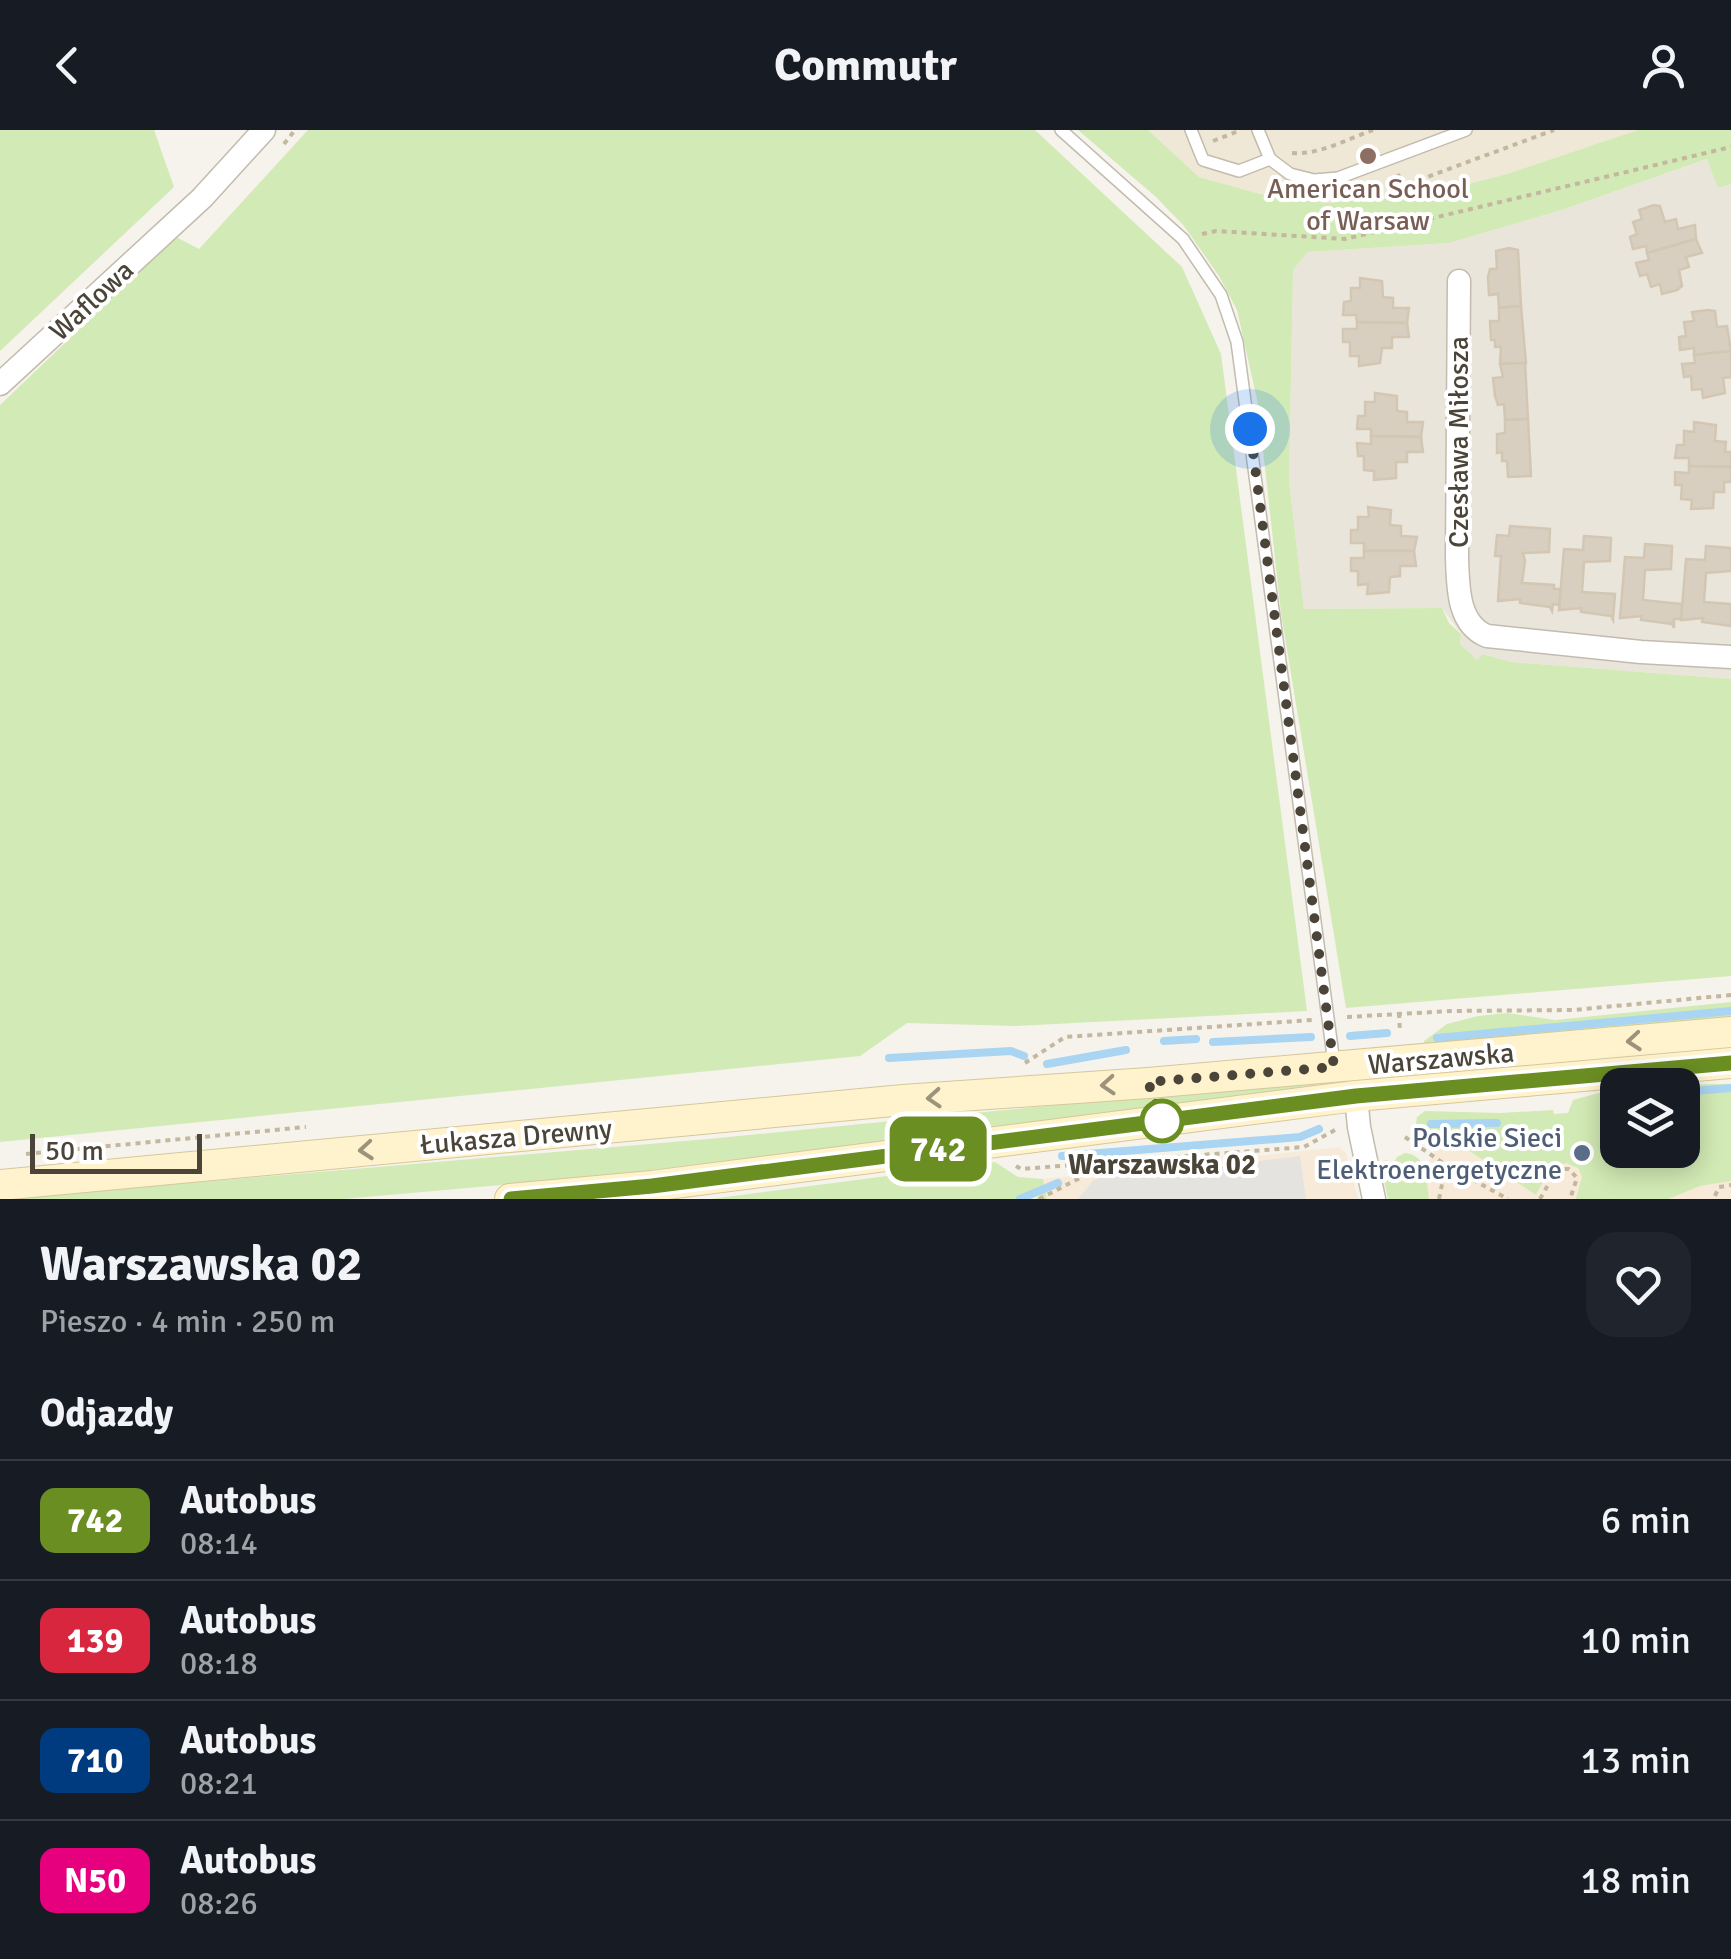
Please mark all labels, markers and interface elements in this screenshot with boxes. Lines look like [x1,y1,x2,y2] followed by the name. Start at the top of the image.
[40,38,95,93] icon: back
[774,38,957,93] text: Commutr
[1636,38,1691,93] icon: person
[1357,145,1379,167] marker: American School of Warsaw
[1267,172,1469,238] place label: American School of Warsaw
[43,253,141,348] street label: Waflowa
[1442,336,1476,548] street label: Czesława Miłosza
[1225,404,1275,454] your location
[1625,1029,1641,1051] one-way arrow
[1367,1036,1516,1082] street label: Warszawska
[1600,1068,1700,1168] map controls
[1600,1068,1700,1168] button: layers
[1099,1074,1115,1096] one-way arrow
[926,1087,942,1108] one-way arrow
[1141,1100,1183,1142] marker: Warszawska 02
[419,1112,613,1162] street label: Łukasza Drewny
[880,1116,996,1182] line badge: 742
[1316,1121,1562,1187] place label: Polskie Sieci Elektroenergetyczne
[910,1128,966,1171] text: 742
[30,1129,202,1174] scale bar
[45,1134,104,1168] text: 50 m
[358,1139,374,1161] one-way arrow
[1571,1142,1593,1164] marker: Polskie Sieci Elektroenergetyczne
[1068,1148,1256,1182] place label: Warszawska 02
[1586,1232,1691,1337] button: heart
[40,1235,362,1294] text: Warszawska 02
[40,1302,335,1341] text: Pieszo · 4 min · 250 m
[40,1390,173,1437] text: Odjazdy
[180,1477,316,1524] text: Autobus
[1601,1497,1691,1544] text: 6 min
[67,1499,123,1542] text: 742
[180,1524,258,1563] text: 08:14
[180,1597,316,1644] text: Autobus
[1580,1617,1691,1664] text: 10 min
[67,1619,123,1662] text: 139
[180,1644,258,1683] text: 08:18
[180,1717,316,1764] text: Autobus
[1580,1737,1691,1784] text: 13 min
[67,1739,123,1782] text: 710
[180,1764,258,1803] text: 08:21
[180,1837,316,1884] text: Autobus
[1580,1857,1691,1904] text: 18 min
[64,1859,126,1902] text: N50
[180,1884,258,1923] text: 08:26

